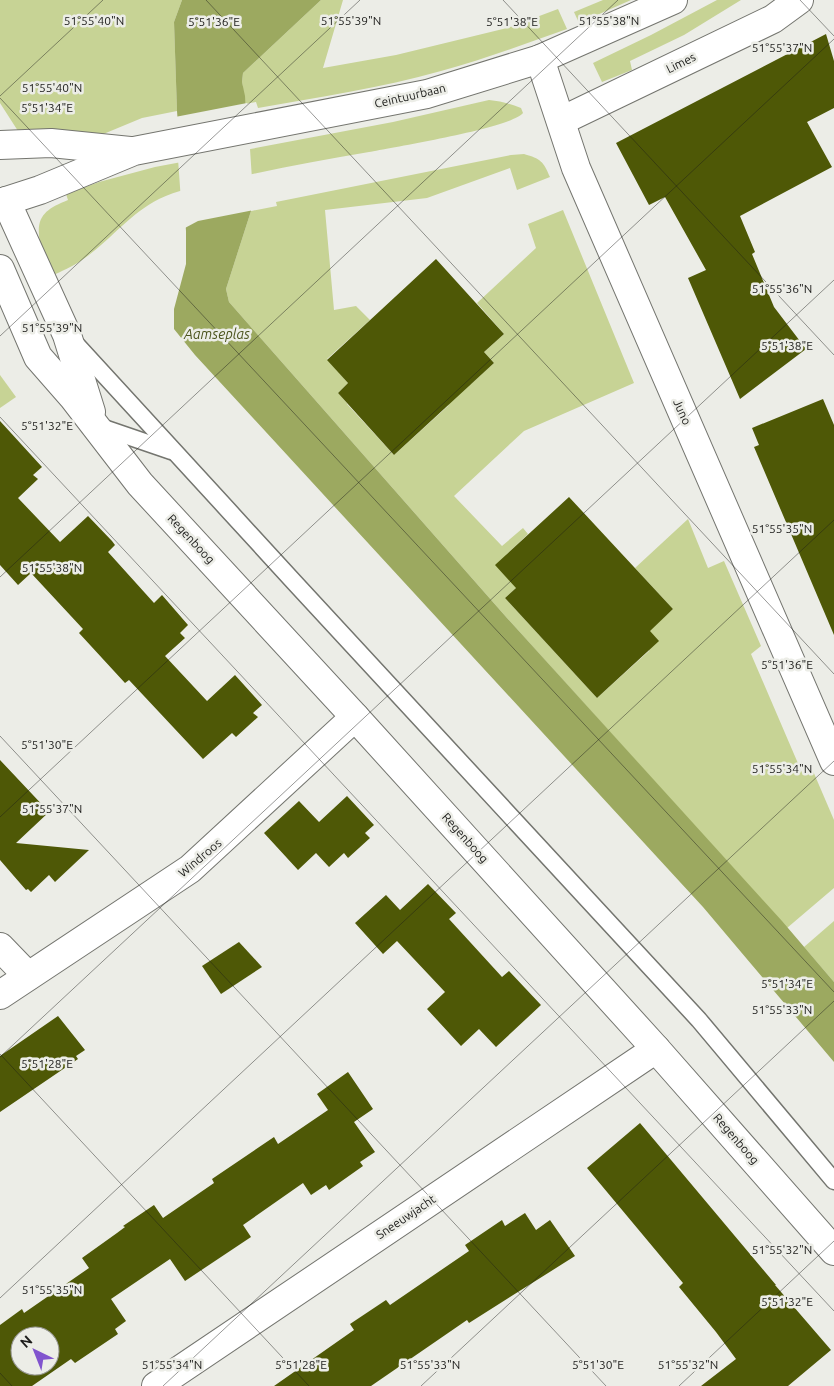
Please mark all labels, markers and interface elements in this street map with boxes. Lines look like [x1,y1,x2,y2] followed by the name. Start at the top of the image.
[64,14,124,27] text: 51°55'40"N
[321,14,381,27] text: 51°55'39"N
[579,14,639,27] text: 51°55'38"N
[188,15,240,28] text: 5°51'36"E
[486,15,538,28] text: 5°51'38"E
[752,41,812,54] text: 51°55'37"N
[664,50,698,75] street label: Limes
[22,81,82,94] text: 51°55'40"N
[373,81,447,110] street label: Ceintuurbaan
[21,101,73,114] text: 5°51'34"E
[752,282,812,295] text: 51°55'36"N
[22,321,82,334] text: 51°55'39"N
[183,326,250,342] water label: Aamseplas
[761,339,813,352] text: 5°51'38"E
[671,397,694,427] street label: Juno
[21,419,73,432] text: 5°51'32"E
[165,511,217,566] street label: Regenboog
[752,522,812,535] text: 51°55'35"N
[22,561,82,574] text: 51°55'38"N
[761,658,813,671] text: 5°51'36"E
[21,738,73,751] text: 5°51'30"E
[752,762,812,775] text: 51°55'34"N
[22,802,82,815] text: 51°55'37"N
[440,810,491,865] street label: Regenboog
[176,836,224,879] street label: Windroos
[761,977,813,990] text: 5°51'34"E
[752,1003,812,1016] text: 51°55'33"N
[21,1057,73,1070] text: 5°51'28"E
[711,1111,762,1166] street label: Regenboog
[374,1192,438,1241] street label: Sneeuwjacht
[752,1243,812,1256] text: 51°55'32"N
[22,1283,82,1296] text: 51°55'35"N
[761,1295,813,1308] text: 5°51'32"E
[10,1326,60,1376] north arrow
[17,1332,35,1351] text: N
[142,1358,202,1371] text: 51°55'34"N
[275,1358,327,1371] text: 5°51'28"E
[400,1358,460,1371] text: 51°55'33"N
[572,1358,624,1371] text: 5°51'30"E
[658,1358,718,1371] text: 51°55'32"N

